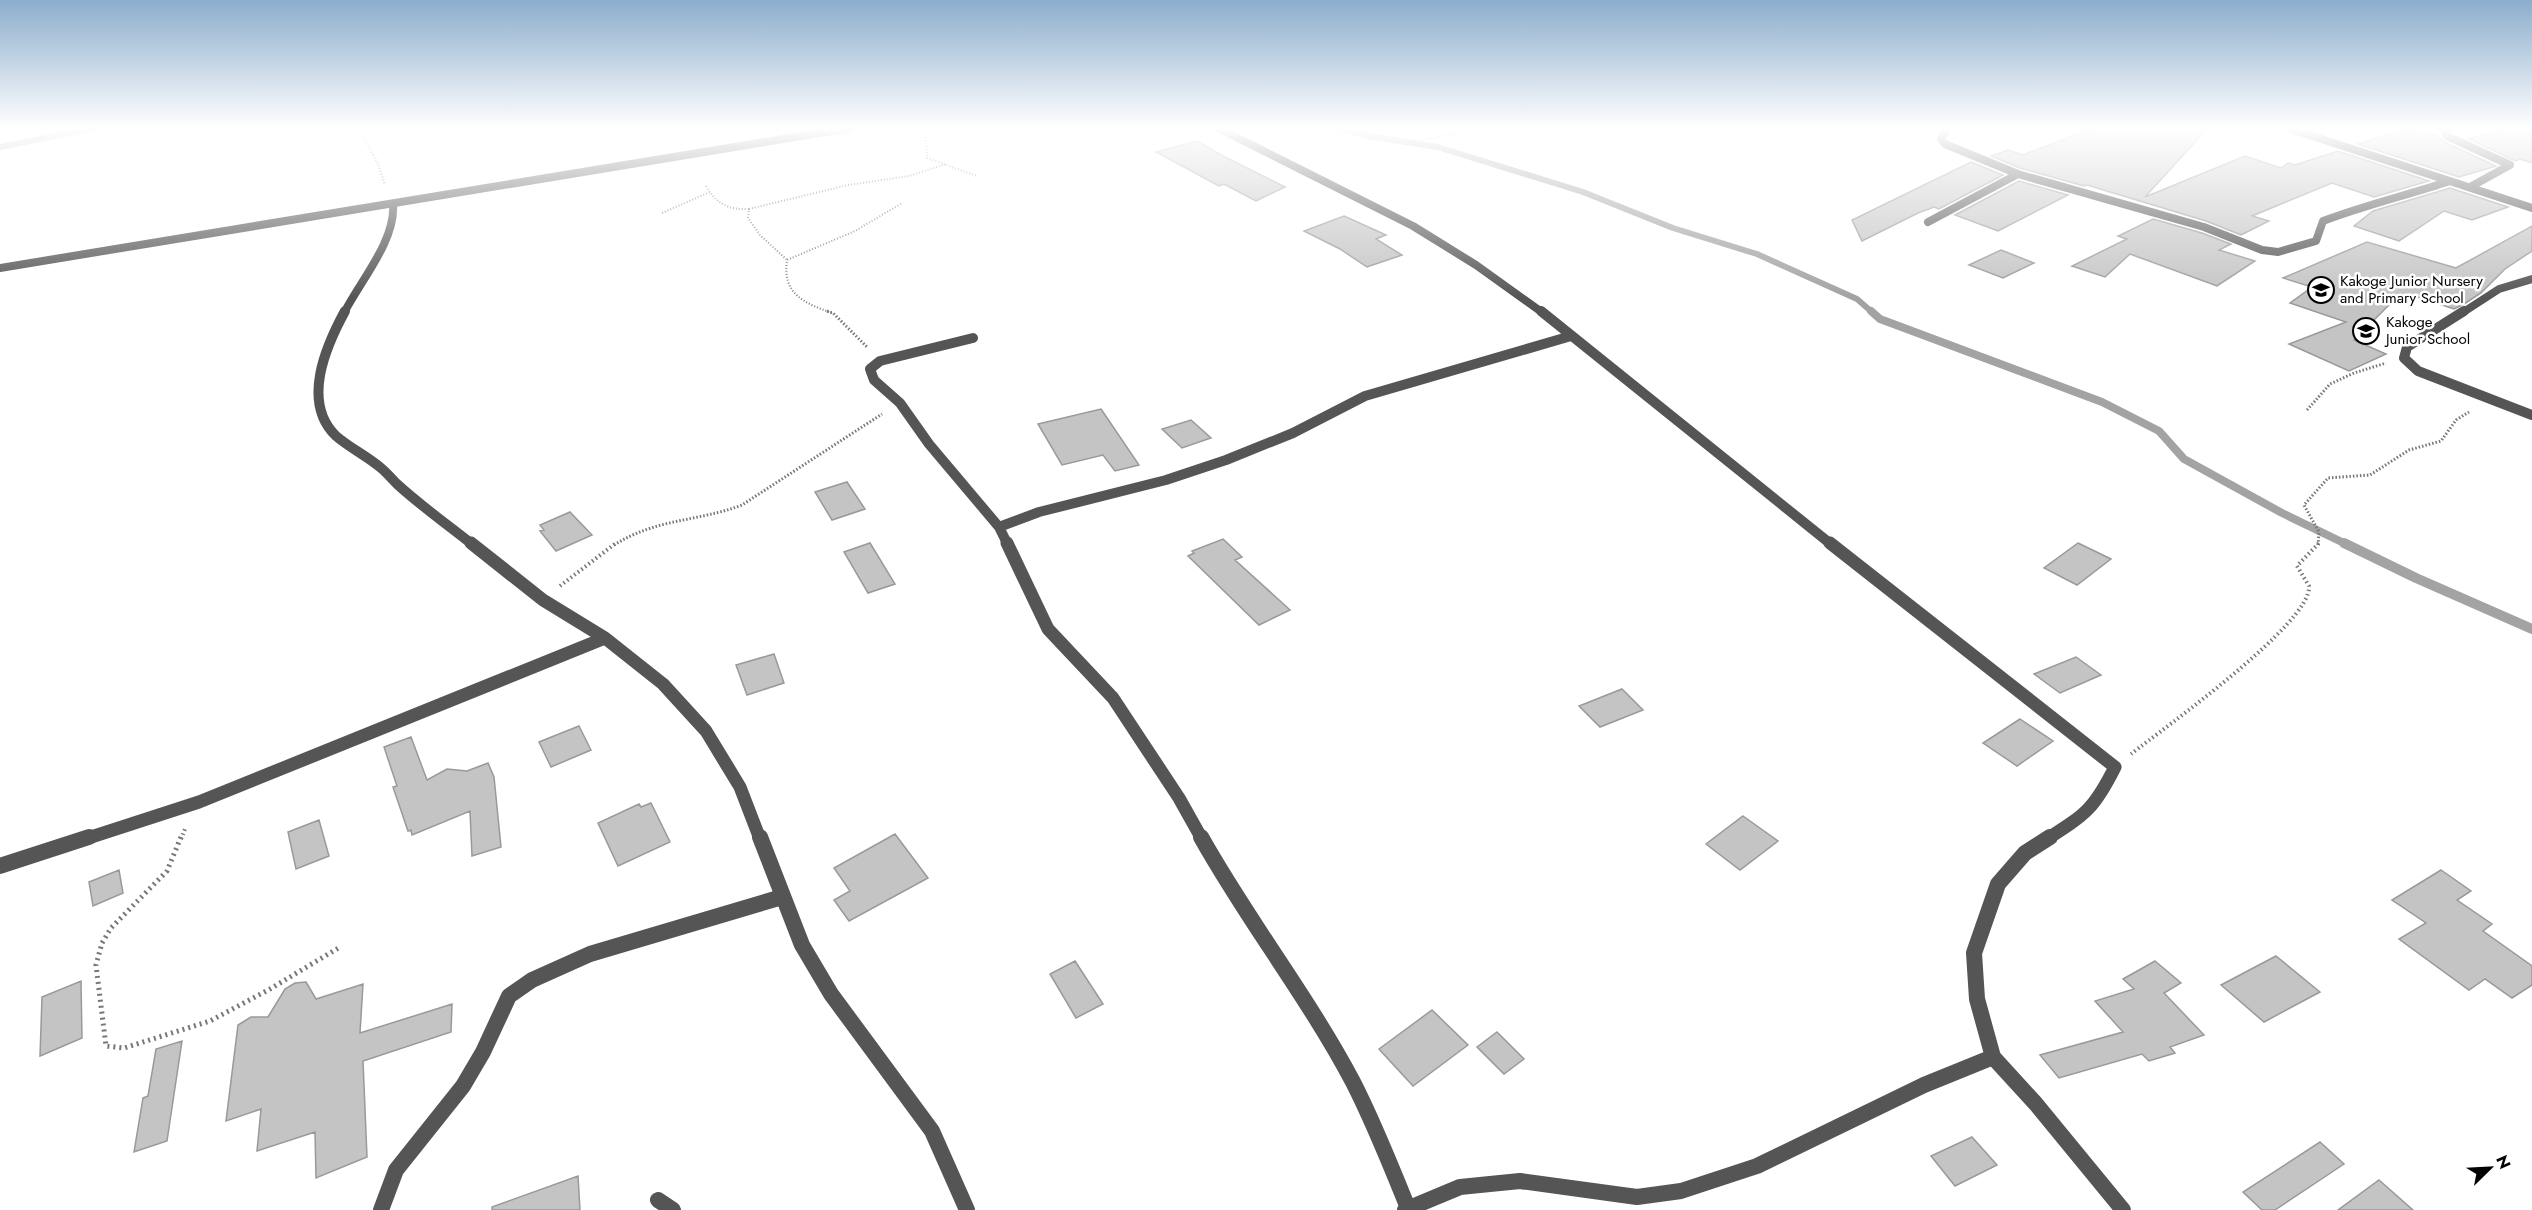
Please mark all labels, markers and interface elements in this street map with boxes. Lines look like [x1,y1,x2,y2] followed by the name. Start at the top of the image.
[2340,270,2483,309] place label: Kakoge Junior Nursery and Primary School
[2306,275,2336,305] school or university icon: Kakoge Junior Nursery and Primary School
[2384,311,2470,350] place label: Kakoge Junior School
[2351,316,2381,346] school or university icon: Kakoge Junior School
[2460,1138,2520,1198] north arrow
[2490,1152,2516,1173] text: N

